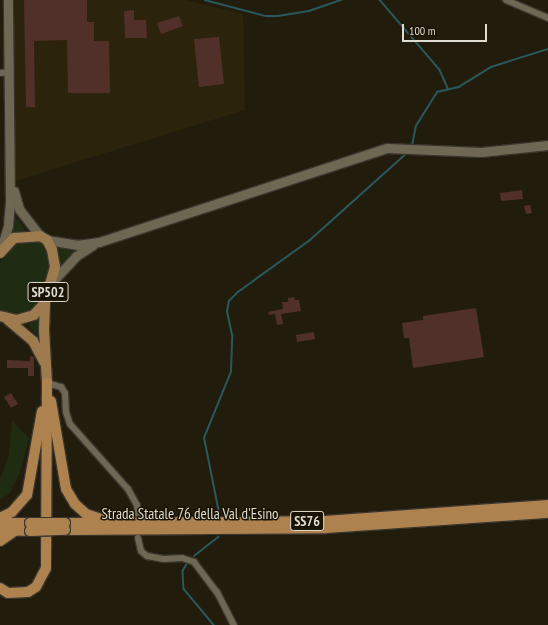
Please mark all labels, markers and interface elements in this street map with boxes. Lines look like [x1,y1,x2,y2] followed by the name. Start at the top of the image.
[404,16,489,42] scale bar
[409,23,436,38] text: 100 m
[27,280,69,304] road number: SP502
[101,505,279,523] street label: Strada Statale 76 della Val d'Esino
[290,509,324,533] road number: SS76

